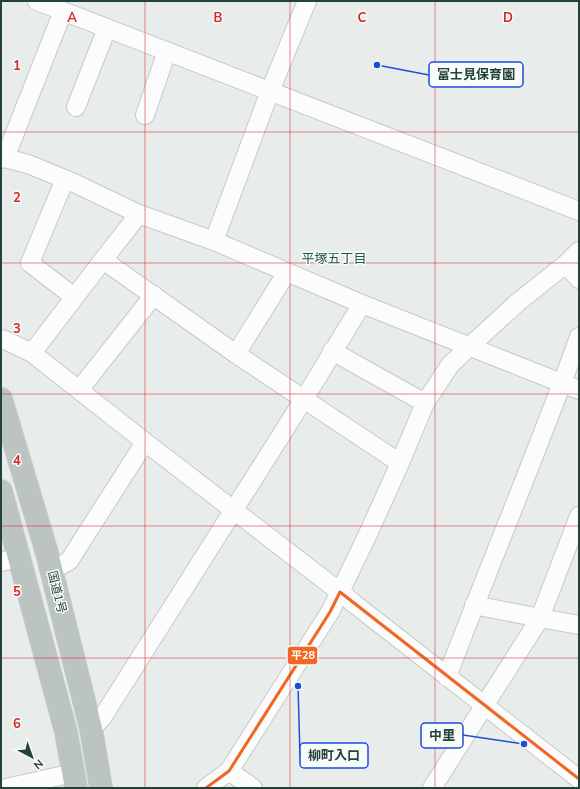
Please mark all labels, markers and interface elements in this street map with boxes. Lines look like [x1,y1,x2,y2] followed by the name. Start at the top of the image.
[67,9,77,27] text: A
[214,9,223,27] text: B
[358,9,367,27] text: C
[503,9,513,27] text: D
[13,57,21,75] text: 1
[429,62,523,87] callout: 富士見保育園
[437,66,515,84] text: 富士見保育園
[13,189,21,207] text: 2
[301,250,367,268] district label: 平塚五丁目
[13,320,21,338] text: 3
[13,452,21,470] text: 4
[44,569,70,615] street label: 国道1号
[13,583,21,601] text: 5
[287,646,318,665] line badge: 平28
[291,648,315,663] text: 平28
[13,715,21,733] text: 6
[421,723,463,748] callout: 中里
[429,727,455,745] text: 中里
[12,737,52,777] north arrow
[300,743,368,768] callout: 柳町入口
[308,747,360,765] text: 柳町入口
[30,756,46,773] text: N

